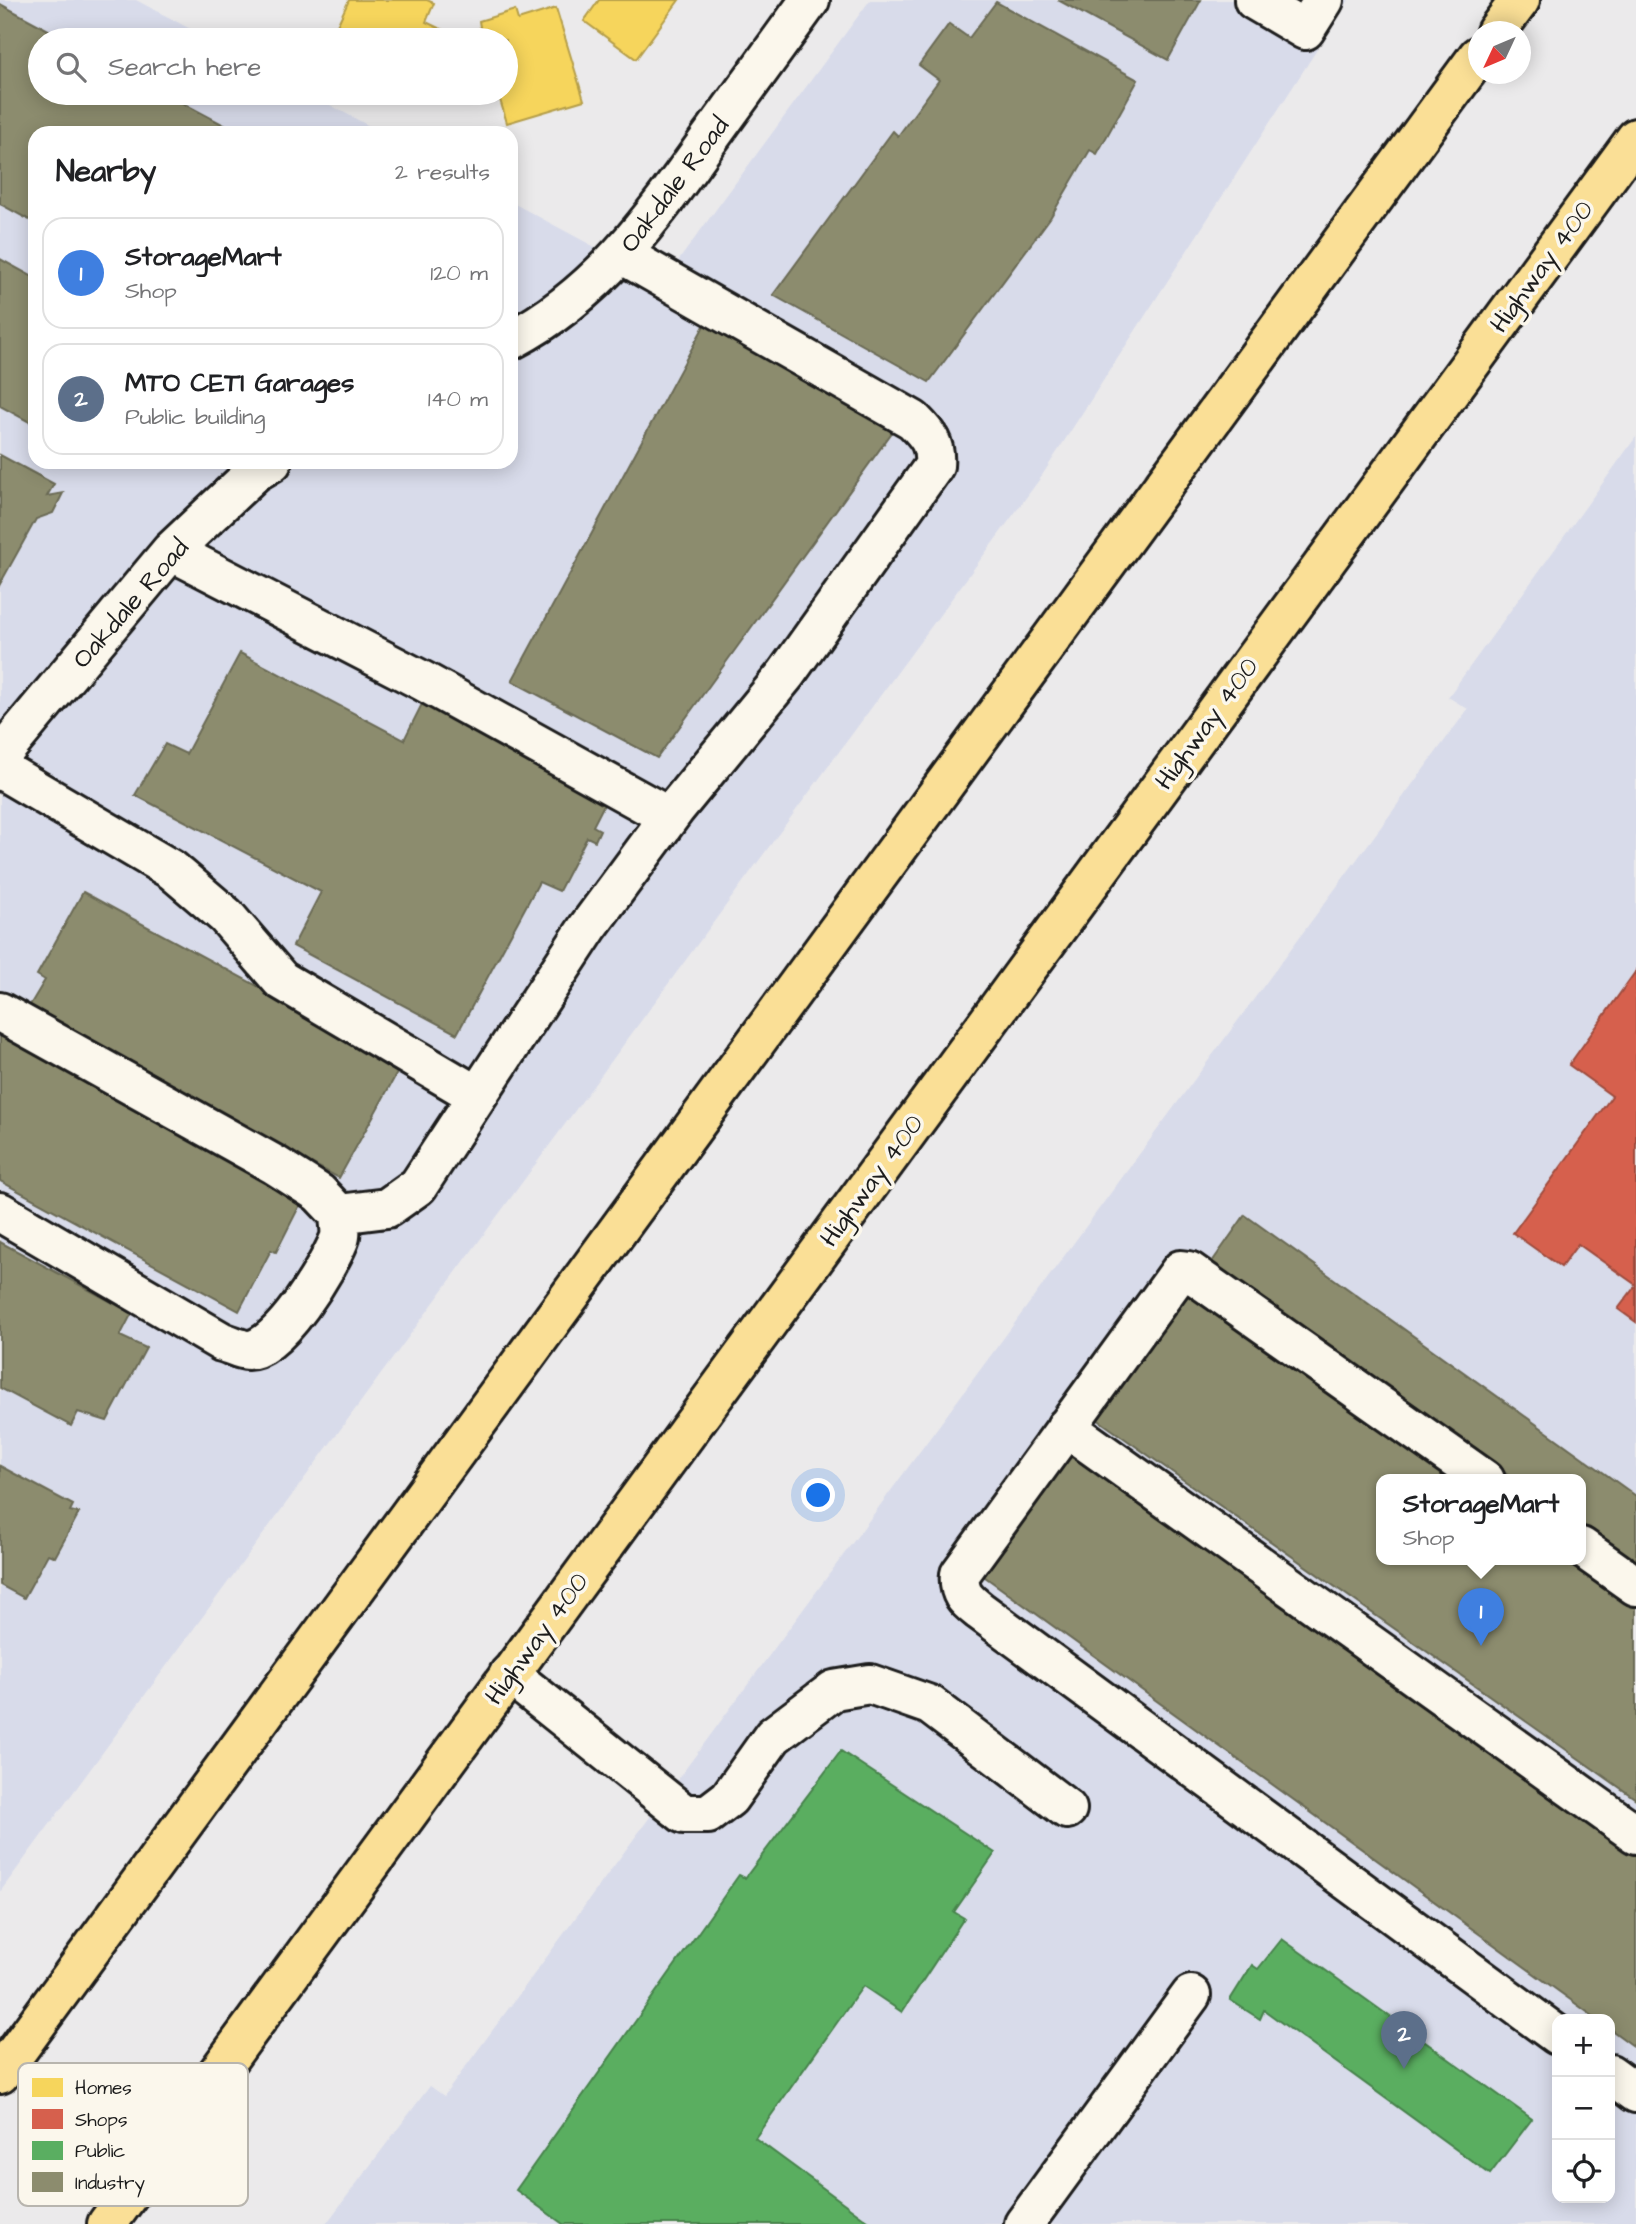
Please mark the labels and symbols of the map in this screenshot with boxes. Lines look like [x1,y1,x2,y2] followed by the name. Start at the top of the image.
[1468,21,1531,84] north arrow
[612,109,738,260] street label: Oakdale Road
[1482,193,1604,341] street label: Highway 400
[64,531,197,676] street label: Oakdale Road
[1147,650,1269,798] street label: Highway 400
[812,1107,934,1255] street label: Highway 400
[801,1478,835,1512] your location
[477,1565,599,1713] street label: Highway 400
[1458,1588,1504,1646] pin: 1
[1381,2011,1427,2069] pin: 2
[18,2063,248,2206] legend
[75,2075,132,2102] text: Homes
[75,2107,127,2134] text: Shops
[75,2138,125,2165] text: Public
[75,2170,145,2198] text: Industry

